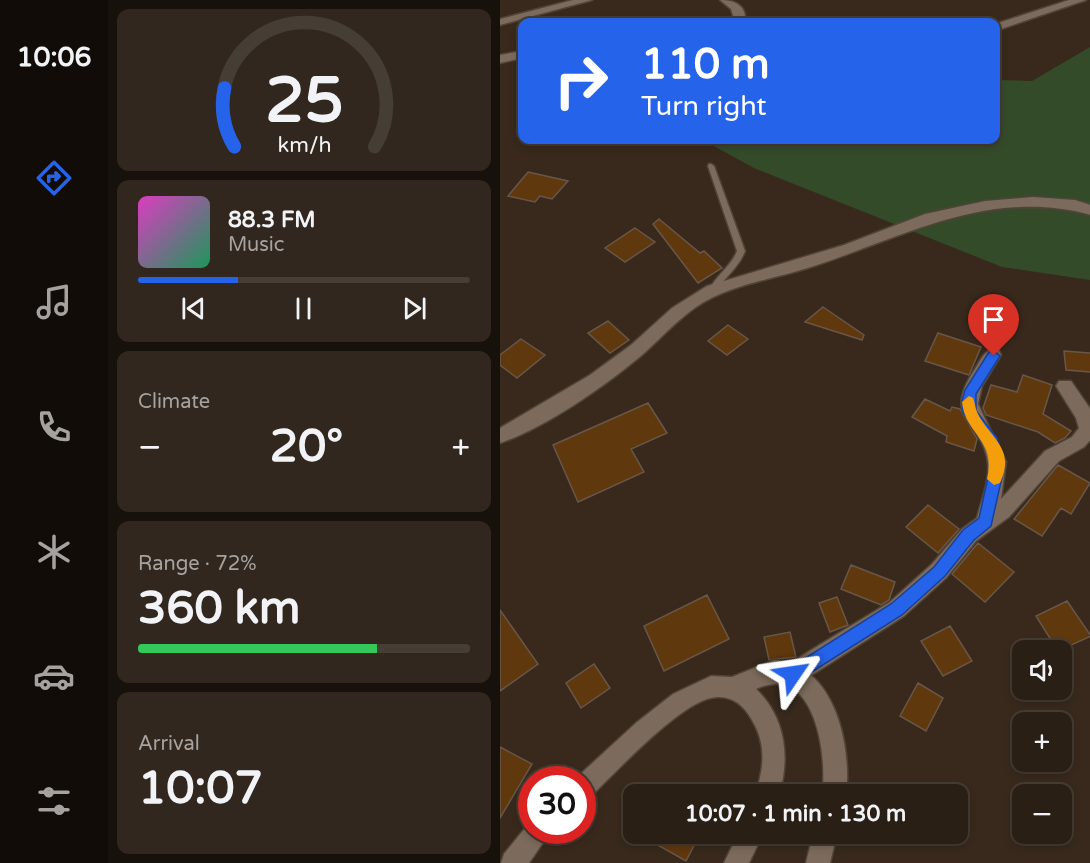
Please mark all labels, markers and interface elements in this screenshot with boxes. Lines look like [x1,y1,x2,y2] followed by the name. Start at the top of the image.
[641,39,770,90] text: 110 m
[17,41,91,74] text: 10:06
[542,42,620,120] icon: right
[265,64,343,139] text: 25
[641,90,767,123] text: Turn right
[277,132,331,158] text: km/h
[33,157,75,199] icon: directions
[228,207,316,233] text: 88.3 FM
[228,233,284,257] text: Music
[33,281,75,323] icon: music
[177,292,210,325] icon: previous
[287,292,320,325] icon: pause
[398,292,431,325] icon: next
[968,294,1019,356] pin
[977,303,1010,336] icon: arrive
[138,390,210,414] text: Climate
[33,406,75,448] icon: phone
[270,420,343,474] text: 20°
[138,428,162,467] text: −
[451,428,470,467] text: +
[33,531,75,573] icon: climate
[138,552,257,576] text: Range · 72%
[138,582,300,636] text: 360 km
[1012,640,1072,844] map controls
[1012,640,1072,700] button: sound
[761,642,825,706] position arrow
[33,655,75,697] icon: car
[1012,712,1072,772] button: +
[138,732,200,756] text: Arrival
[138,762,263,816] text: 10:07
[518,766,596,844] speed limit sign: 30
[33,780,75,822] icon: filters
[1012,784,1072,844] button: −
[685,801,906,827] text: 10:07 · 1 min · 130 m

